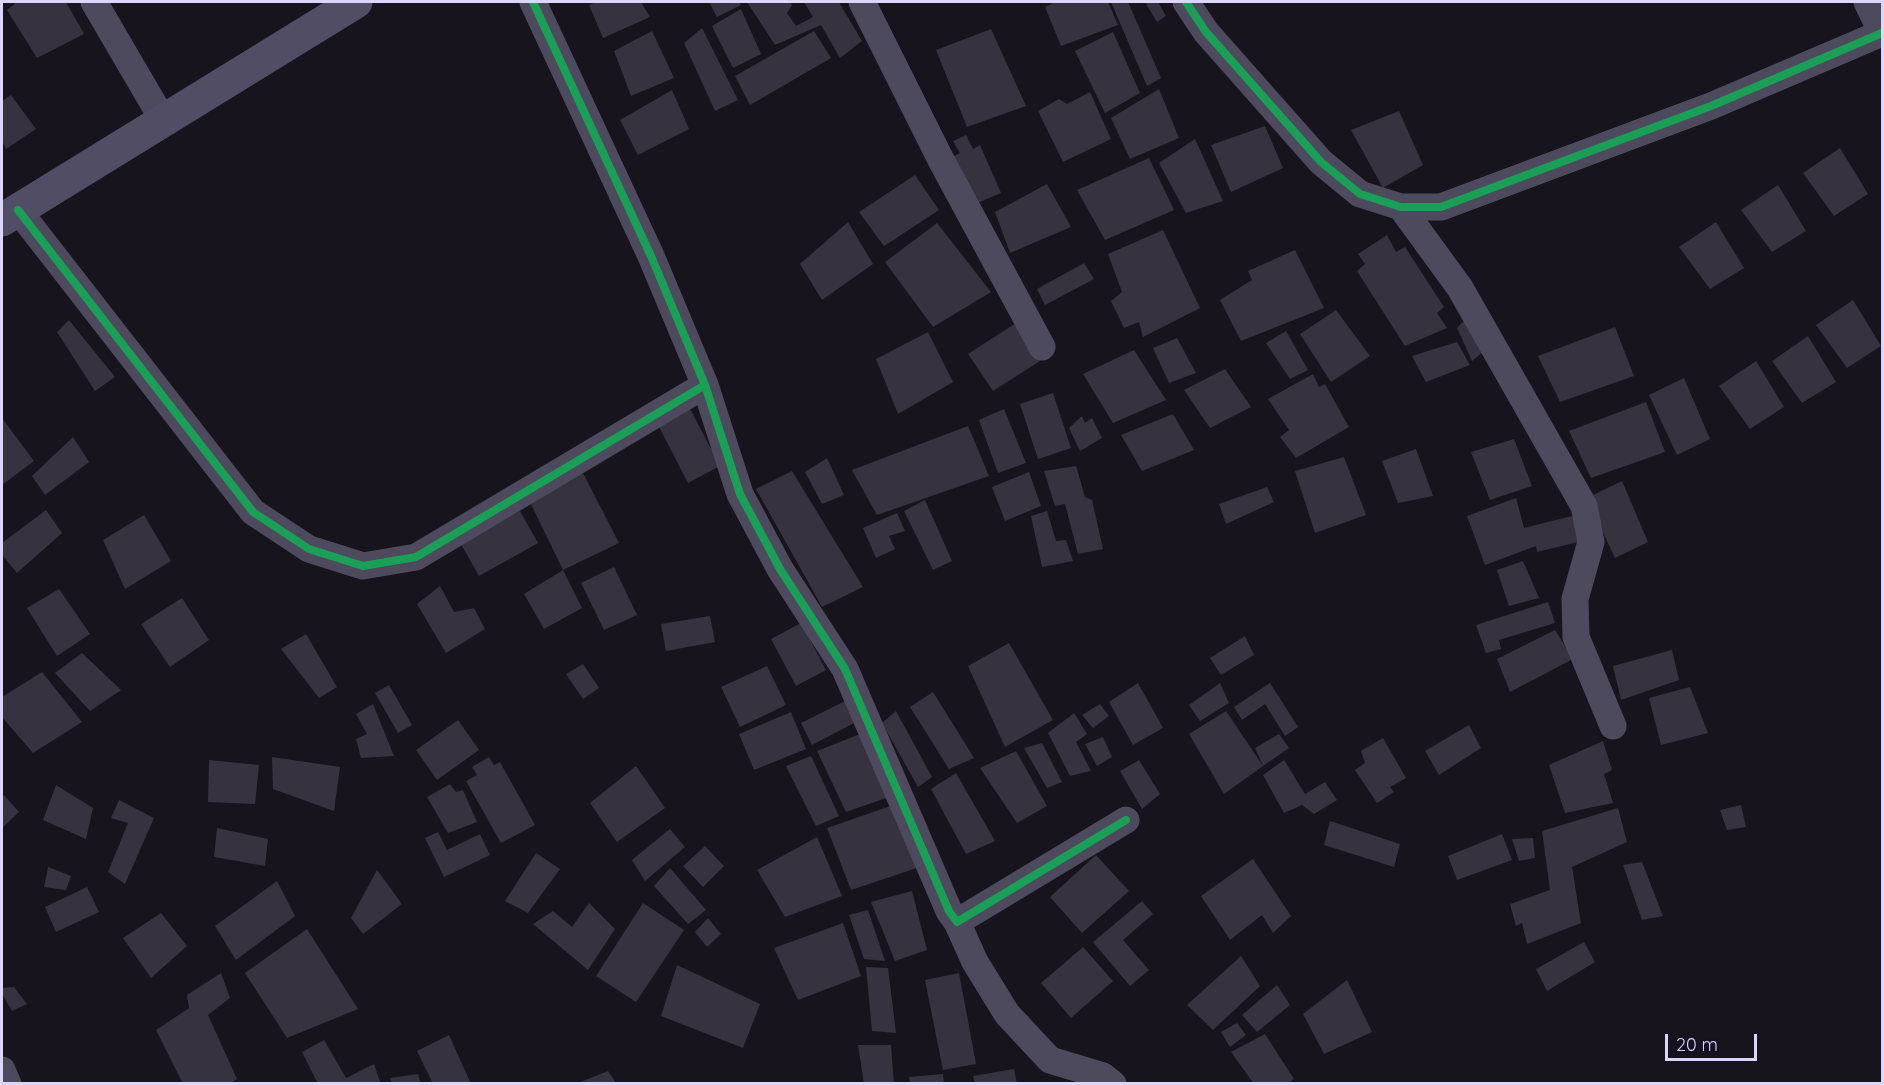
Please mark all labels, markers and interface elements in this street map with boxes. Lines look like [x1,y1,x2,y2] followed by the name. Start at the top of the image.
[1668,1022,1760,1060] scale bar
[1676,1033,1718,1056] text: 20 m

